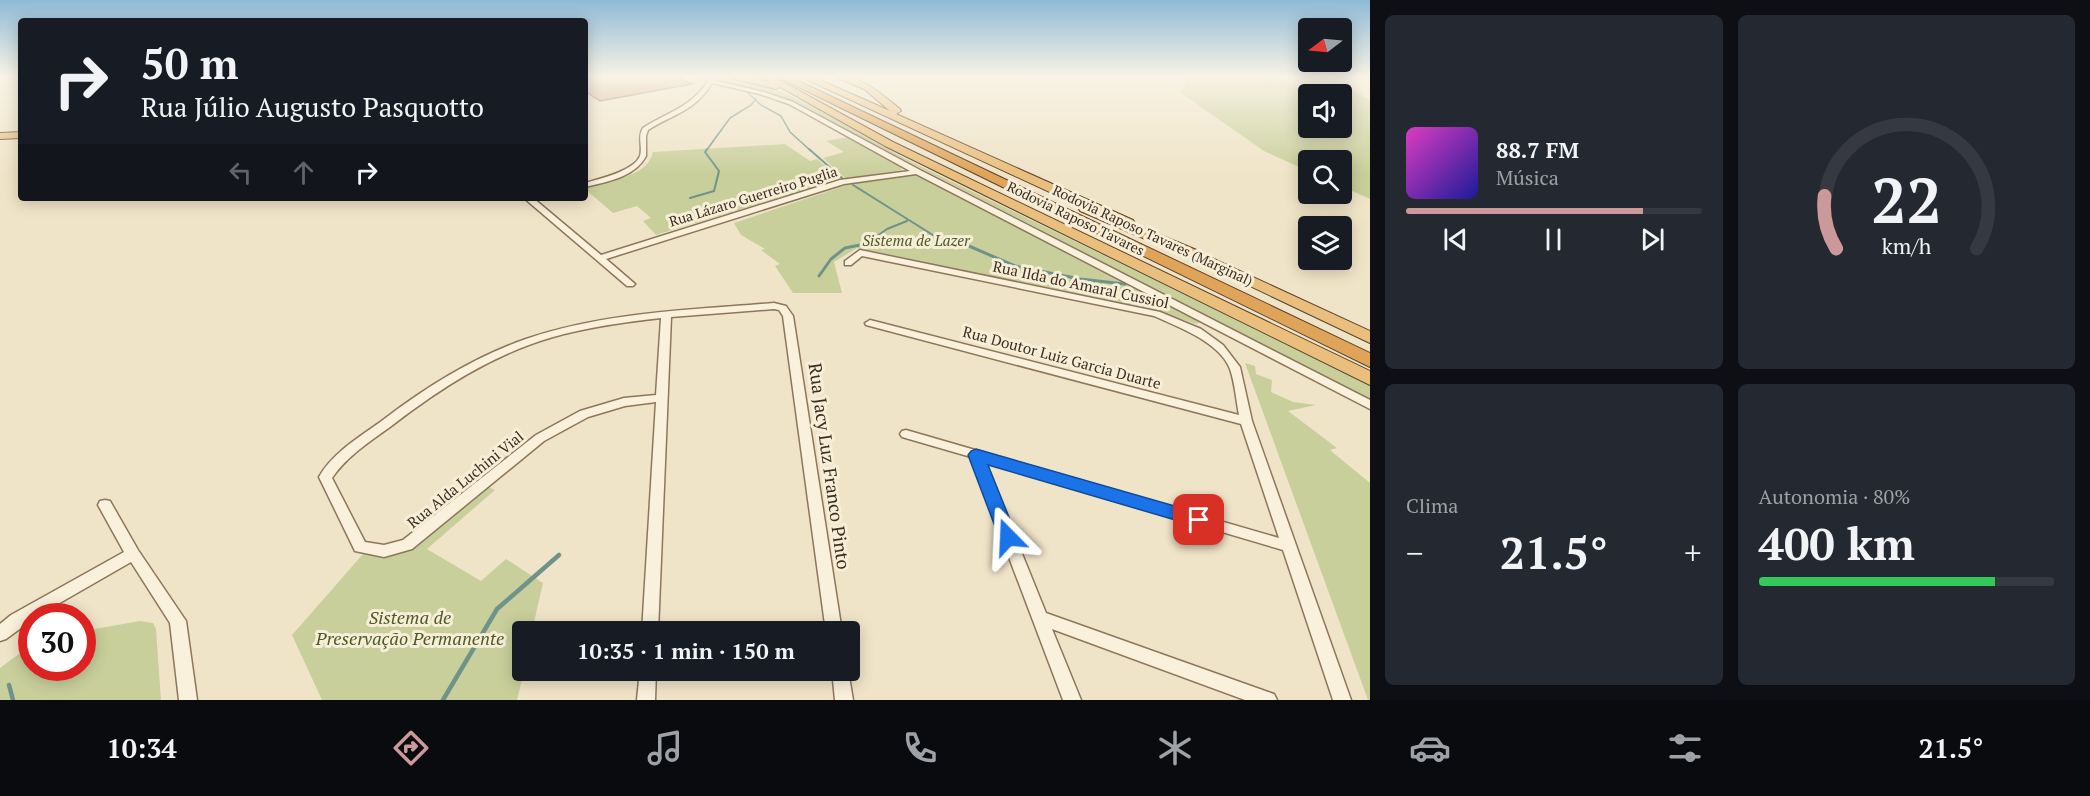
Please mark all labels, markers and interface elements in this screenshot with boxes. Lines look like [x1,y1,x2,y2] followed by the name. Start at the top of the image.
[1298,18,1352,72] north arrow
[1298,18,1352,270] map controls
[141,35,239,91] text: 50 m
[42,42,120,120] icon: right
[1298,84,1352,138] button: sound
[141,89,484,125] text: Rua Júlio Augusto Pasquotto
[1496,135,1579,164] text: 88.7 FM
[1298,150,1352,204] button: search
[224,156,257,189] icon: left
[287,156,320,189] icon: ahead
[350,156,383,189] icon: right
[1871,158,1942,241] text: 22
[667,161,839,231] street label: Rua Lázaro Guerreiro Puglia
[1496,164,1559,191] text: Música
[1004,177,1148,259] street label: Rodovia Raposo Tavares
[1050,180,1256,290] street label: Rodovia Raposo Tavares (Marginal)
[1298,216,1352,270] button: layers
[1439,223,1472,256] icon: previous
[1537,223,1570,256] icon: pause
[1636,223,1669,256] icon: next
[862,230,971,250] park label: Sistema de Lazer
[1881,232,1931,260] text: km/h
[991,256,1171,312] street label: Rua Ilda do Amaral Cussiol
[961,321,1163,393] street label: Rua Doutor Luiz Garcia Duarte
[804,361,856,571] street label: Rua Jacy Luz Franco Pinto
[403,426,527,532] street label: Rua Alda Luchini Vial
[1759,483,1910,510] text: Autonomia · 80%
[1406,492,1458,519] text: Clima
[1173,494,1224,545] pin
[1182,503,1215,536] icon: arrive
[976,505,1040,569] position arrow
[1759,513,1915,573] text: 400 km
[1500,522,1608,582] text: 21.5°
[1406,531,1424,574] text: −
[1684,531,1702,574] text: +
[18,603,96,681] speed limit sign: 30
[315,605,504,650] park label: Sistema de Preservação Permanente
[577,636,795,665] text: 10:35 · 1 min · 150 m
[390,727,432,769] icon: directions
[644,727,686,769] icon: music
[899,727,941,769] icon: phone
[1154,727,1196,769] icon: climate
[1409,727,1451,769] icon: car
[1664,727,1706,769] icon: filters
[106,730,177,766] text: 10:34
[1919,730,1984,766] text: 21.5°

